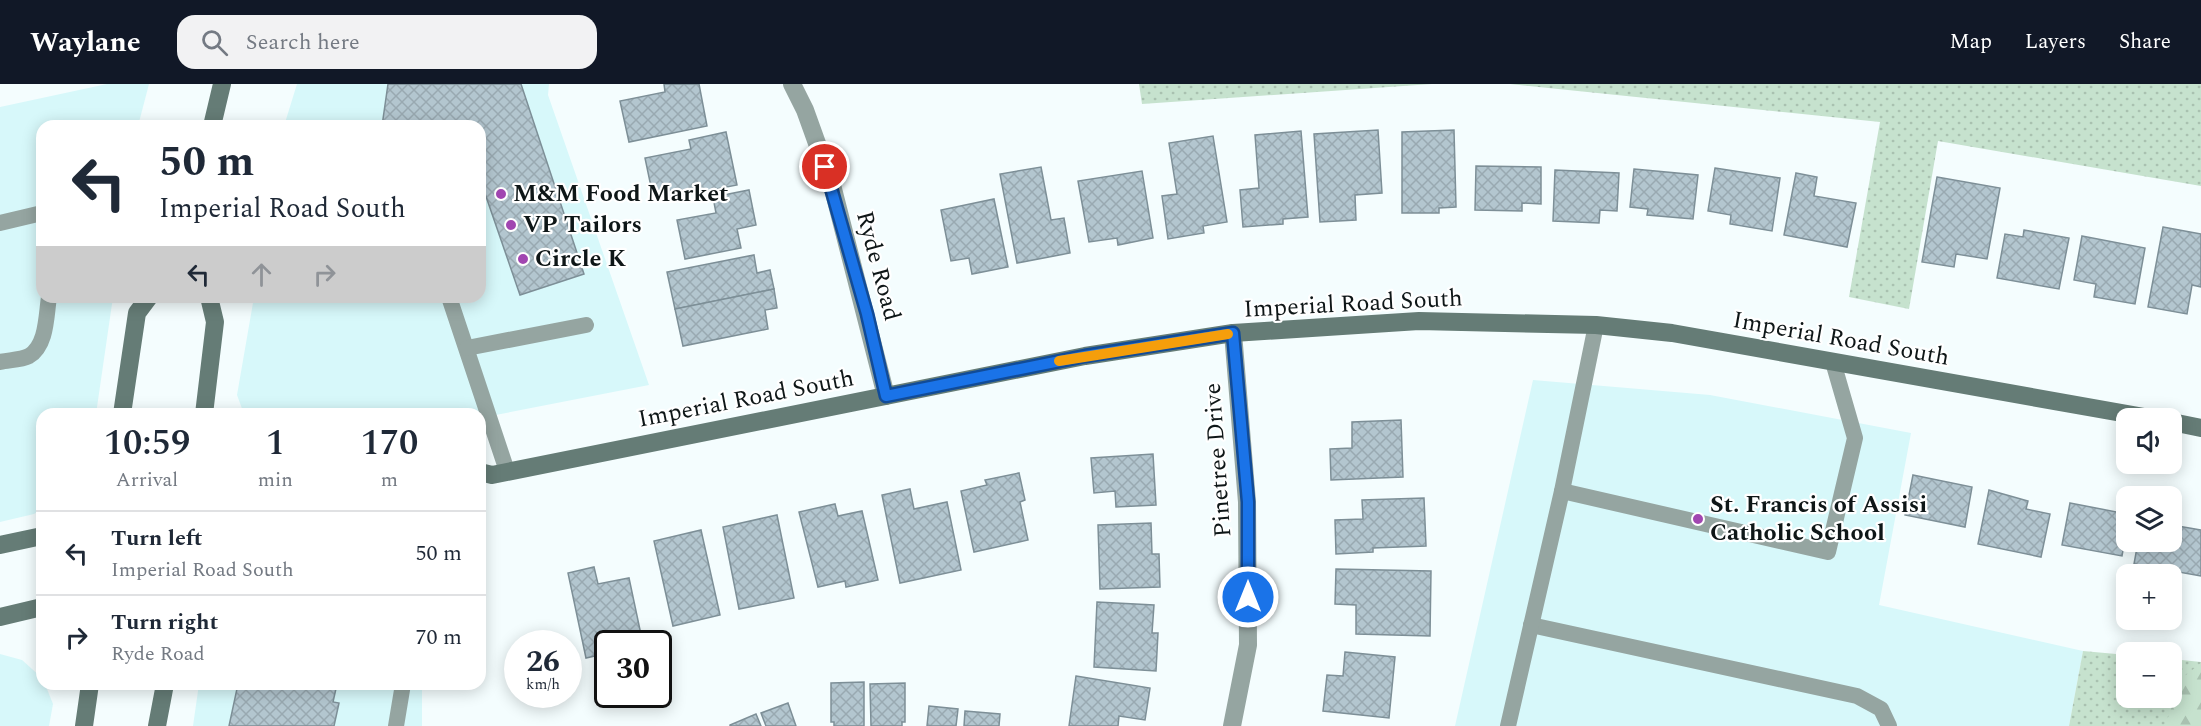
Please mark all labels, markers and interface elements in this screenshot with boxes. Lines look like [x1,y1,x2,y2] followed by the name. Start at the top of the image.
[177,15,597,69] search box
[30,21,141,64] text: Waylane
[198,26,231,59] icon: search
[246,26,360,59] text: Search here
[1950,26,1992,58] text: Map
[2025,26,2086,58] text: Layers
[2119,26,2171,58] text: Share
[159,131,254,194] text: 50 m
[799,141,850,192] pin
[60,144,138,222] icon: left
[808,150,841,183] icon: arrive
[513,176,728,212] place label: M&M Food Market
[494,187,508,201] marker: M&M Food Market
[159,188,406,230] text: Imperial Road South
[523,207,642,243] place label: VP Tailors
[846,207,910,325] street label: Ryde Road
[504,218,518,232] marker: VP Tailors
[535,241,626,277] place label: Circle K
[516,252,530,266] marker: Circle K
[182,258,215,291] icon: left
[245,258,278,291] icon: ahead
[308,258,341,291] icon: right
[1243,280,1463,328] street label: Imperial Road South
[1730,302,1952,376] street label: Imperial Road South
[635,360,857,438] street label: Imperial Road South
[1195,382,1241,538] street label: Pinetree Drive
[2116,408,2182,708] map controls
[2116,408,2182,474] button: sound
[104,416,190,471] text: 10:59
[266,416,285,471] text: 1
[360,416,418,471] text: 170
[116,465,178,495] text: Arrival
[258,465,293,495] text: min
[381,465,398,495] text: m
[2116,486,2182,552] button: layers
[1710,487,1927,551] place label: St. Francis of Assisi Catholic School
[1691,512,1705,526] marker: St. Francis of Assisi Catholic School
[111,522,203,555] text: Turn left
[60,537,93,570] icon: left
[416,537,462,570] text: 50 m
[111,555,294,585] text: Imperial Road South
[2116,564,2182,630] button: +
[1216,565,1280,629] position arrow
[111,606,218,639] text: Turn right
[60,621,93,654] icon: right
[416,621,462,654] text: 70 m
[594,630,672,708] speed limit sign: 30
[111,639,205,669] text: Ryde Road
[526,639,560,685] text: 26
[2116,642,2182,708] button: −
[526,673,560,696] text: km/h

